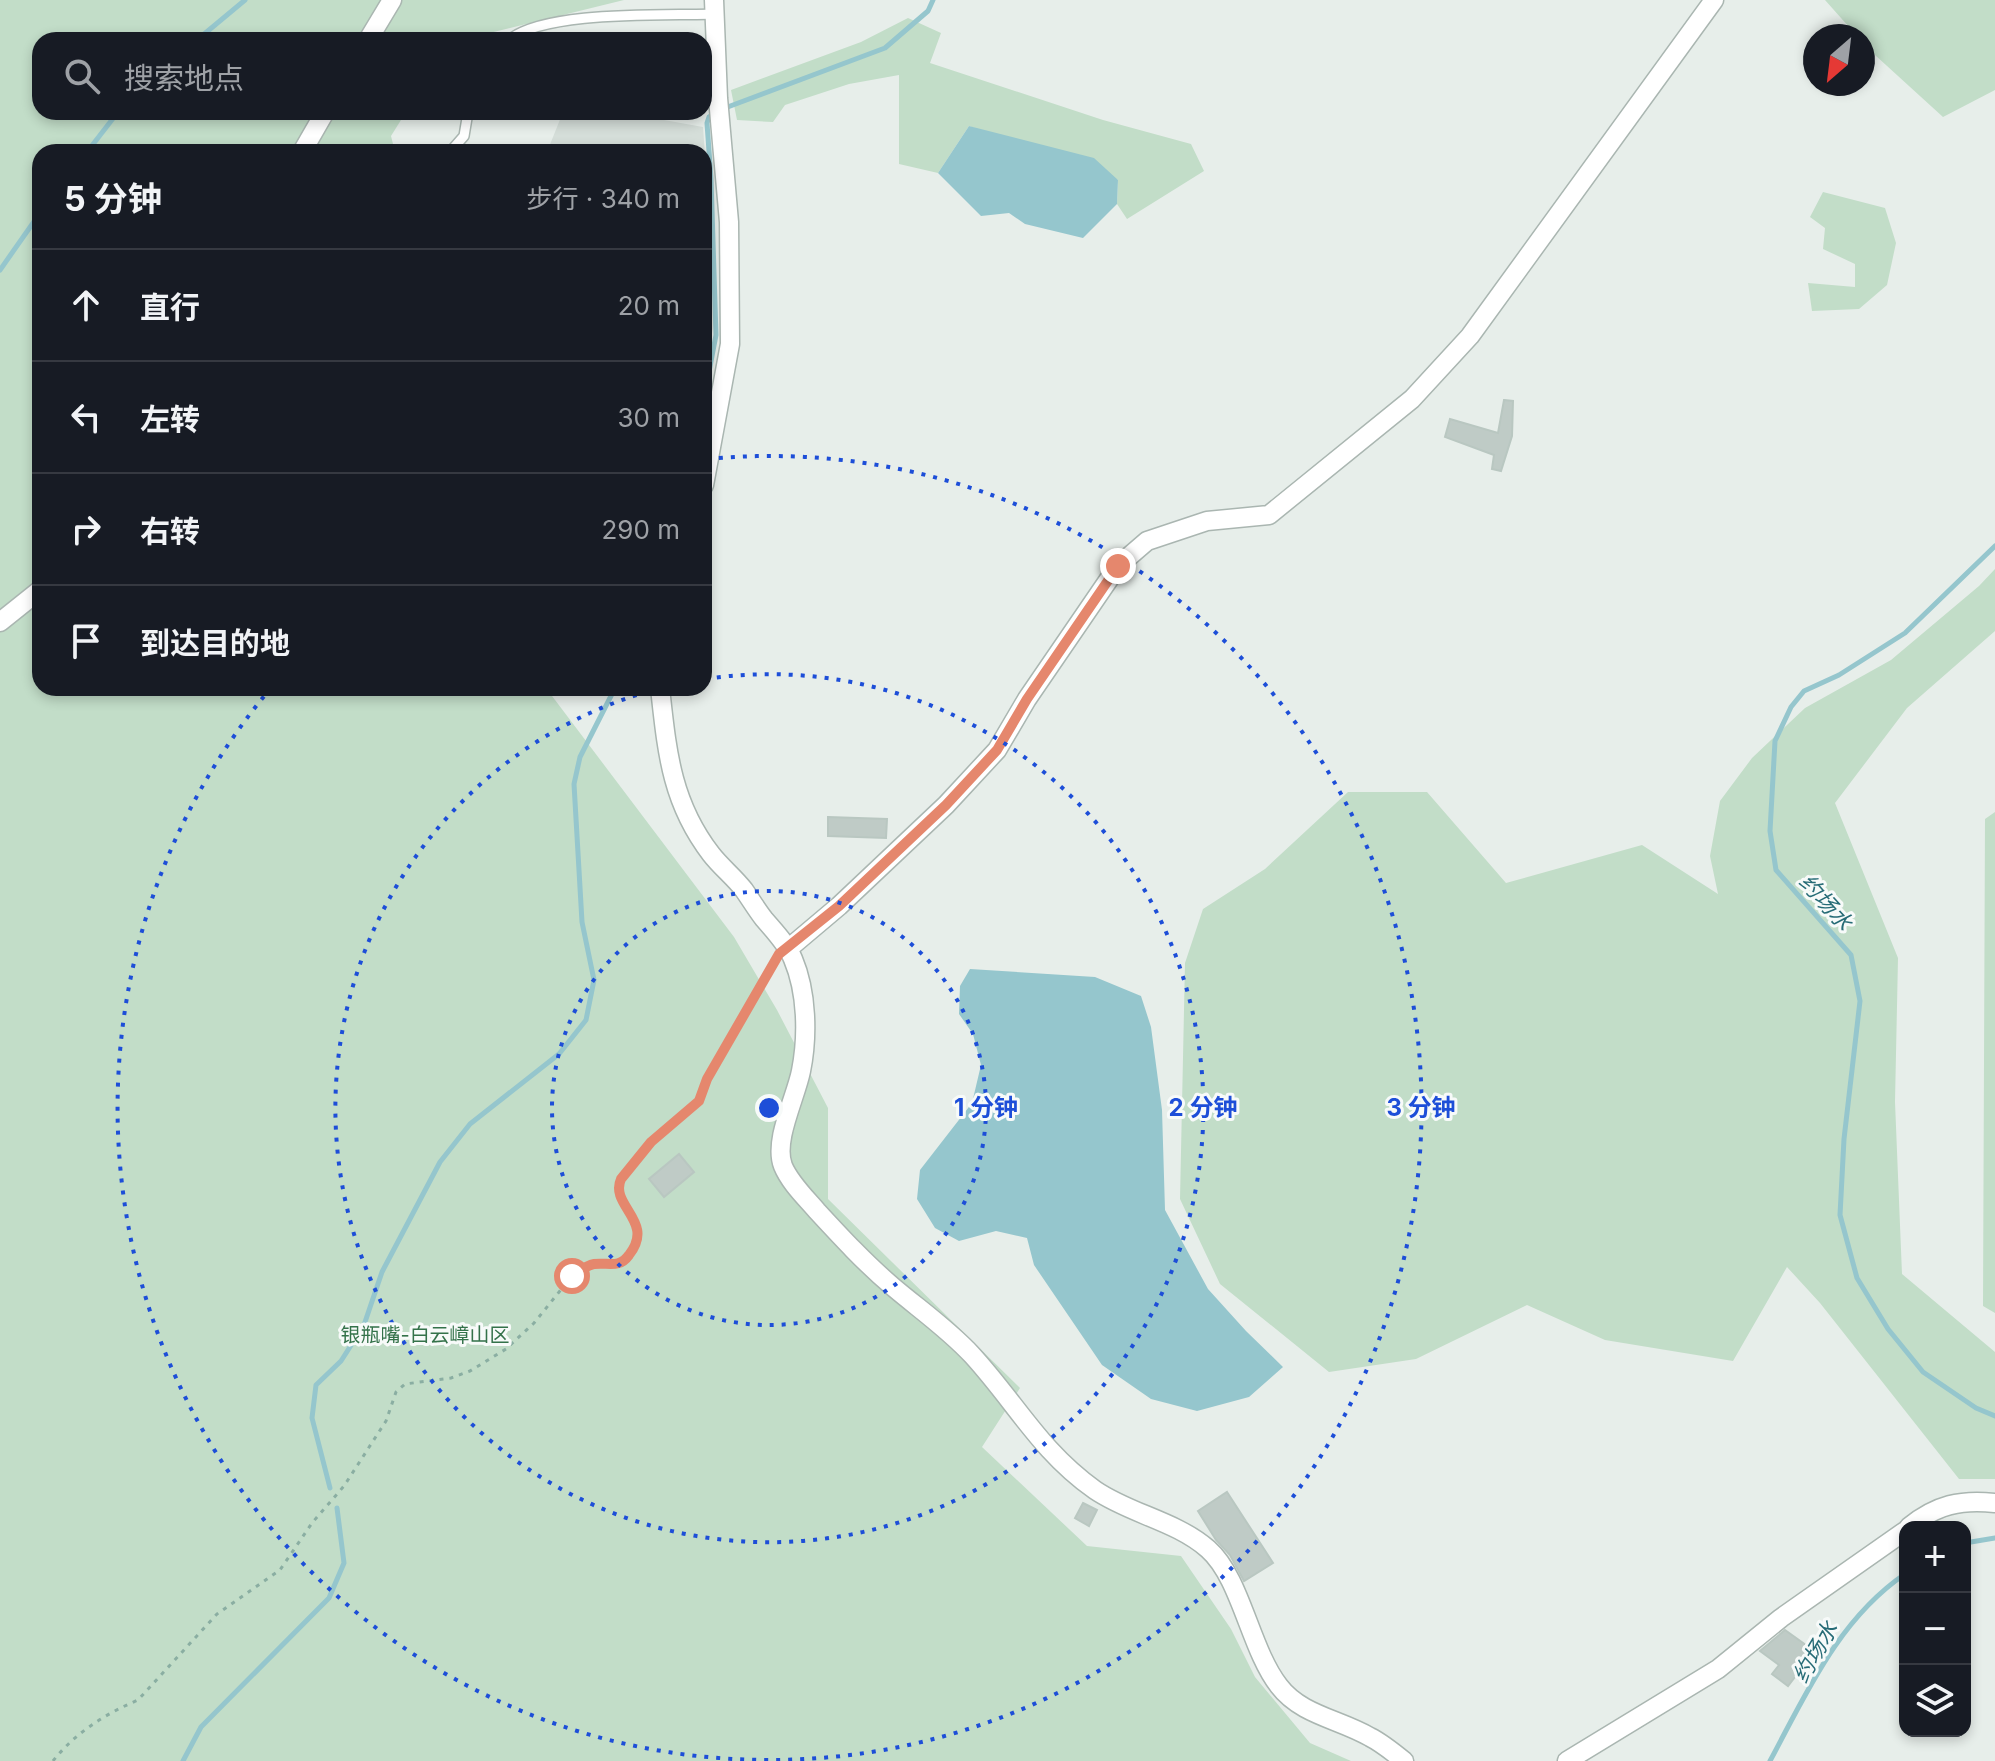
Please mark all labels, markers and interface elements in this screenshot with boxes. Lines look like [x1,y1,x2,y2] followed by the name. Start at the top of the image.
[1803,24,1875,96] north arrow
[32,32,712,120] search box
[60,54,104,98] icon: search
[124,60,244,96] text: 搜索地点
[64,178,162,219] text: 5 分钟
[527,183,680,214] text: 步行 · 340 m
[64,283,108,327] icon: ahead
[140,289,200,325] text: 直行
[618,290,680,321] text: 20 m
[64,395,108,439] icon: left
[140,401,200,437] text: 左转
[617,402,680,433] text: 30 m
[64,507,108,551] icon: right
[140,513,200,549] text: 右转
[602,514,680,545] text: 290 m
[1100,548,1136,584] route end
[64,619,108,663] icon: arrive
[140,625,290,661] text: 到达目的地
[1794,869,1858,936] water label: 约场水
[954,1093,1018,1122] text: 1 分钟
[1169,1093,1237,1122] text: 2 分钟
[1386,1093,1456,1122] text: 3 分钟
[755,1094,783,1122] centre of rings
[554,1258,590,1294] route start
[340,1323,510,1347] park label: 银瓶嘴-白云嶂山区
[1899,1521,1971,1737] map controls
[1899,1521,1971,1593] button: +
[1899,1593,1971,1665] button: −
[1787,1616,1843,1687] water label: 约场水
[1899,1665,1971,1737] button: layers

